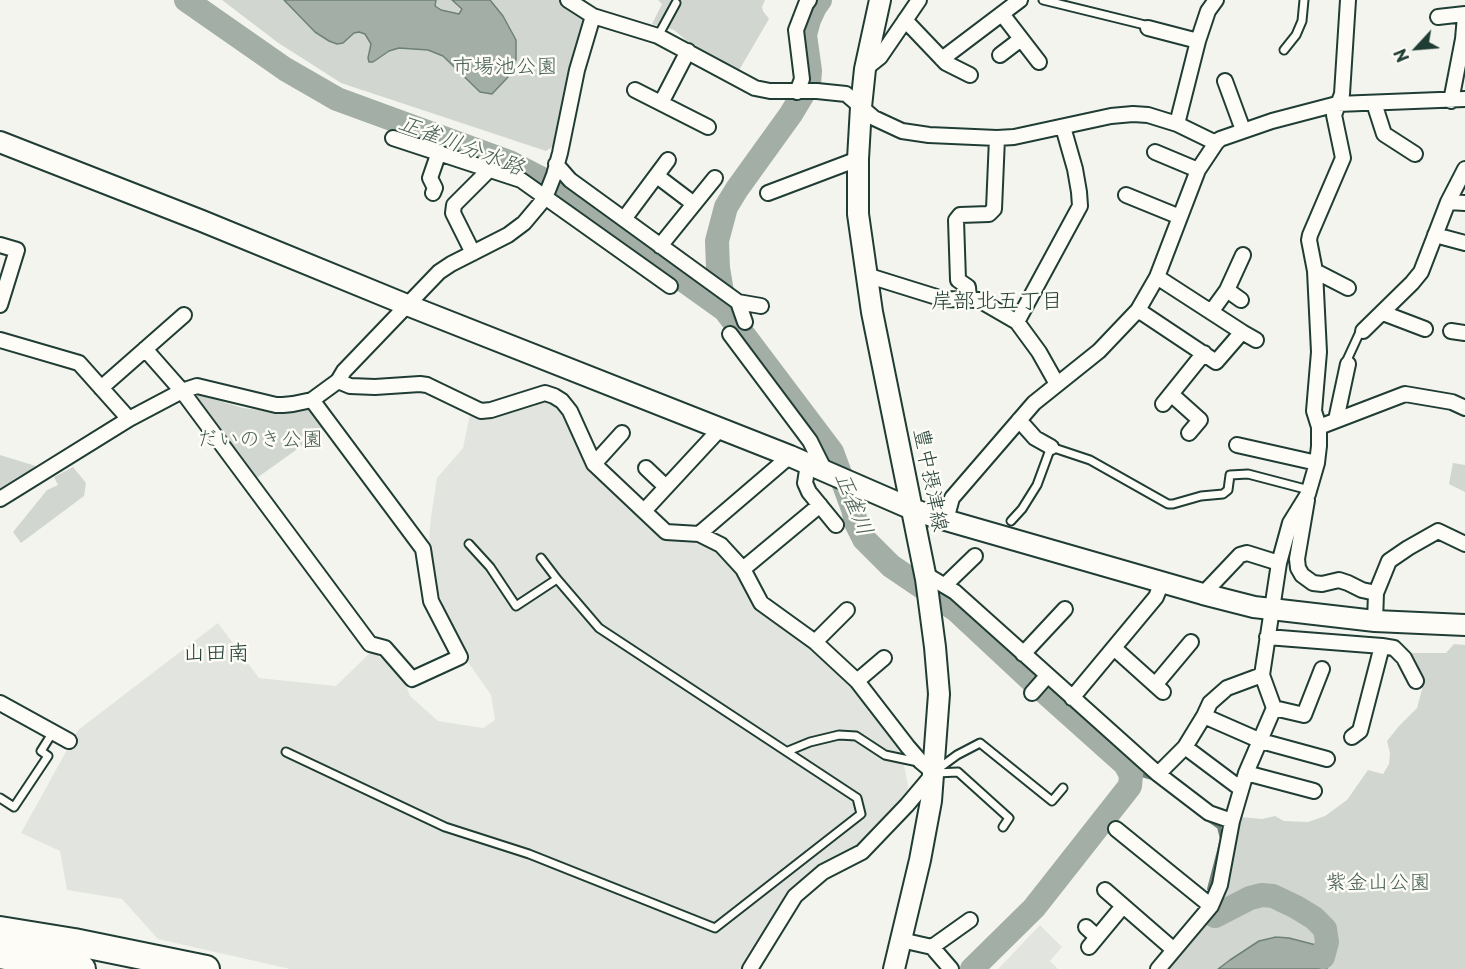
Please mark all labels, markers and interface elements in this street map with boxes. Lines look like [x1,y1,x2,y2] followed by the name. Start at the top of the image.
[1387,18,1447,78] north arrow
[1387,45,1414,67] text: N
[453,54,557,80] park label: 市場池公園
[395,110,527,182] water label: 正雀川分水路
[931,289,1063,315] district label: 岸部北五丁目
[908,426,952,534] street label: 豊中摂津線
[197,427,323,453] park label: だいのき公園
[828,468,878,540] water label: 正雀川
[183,641,249,667] district label: 山田南
[1326,870,1430,896] park label: 紫金山公園

